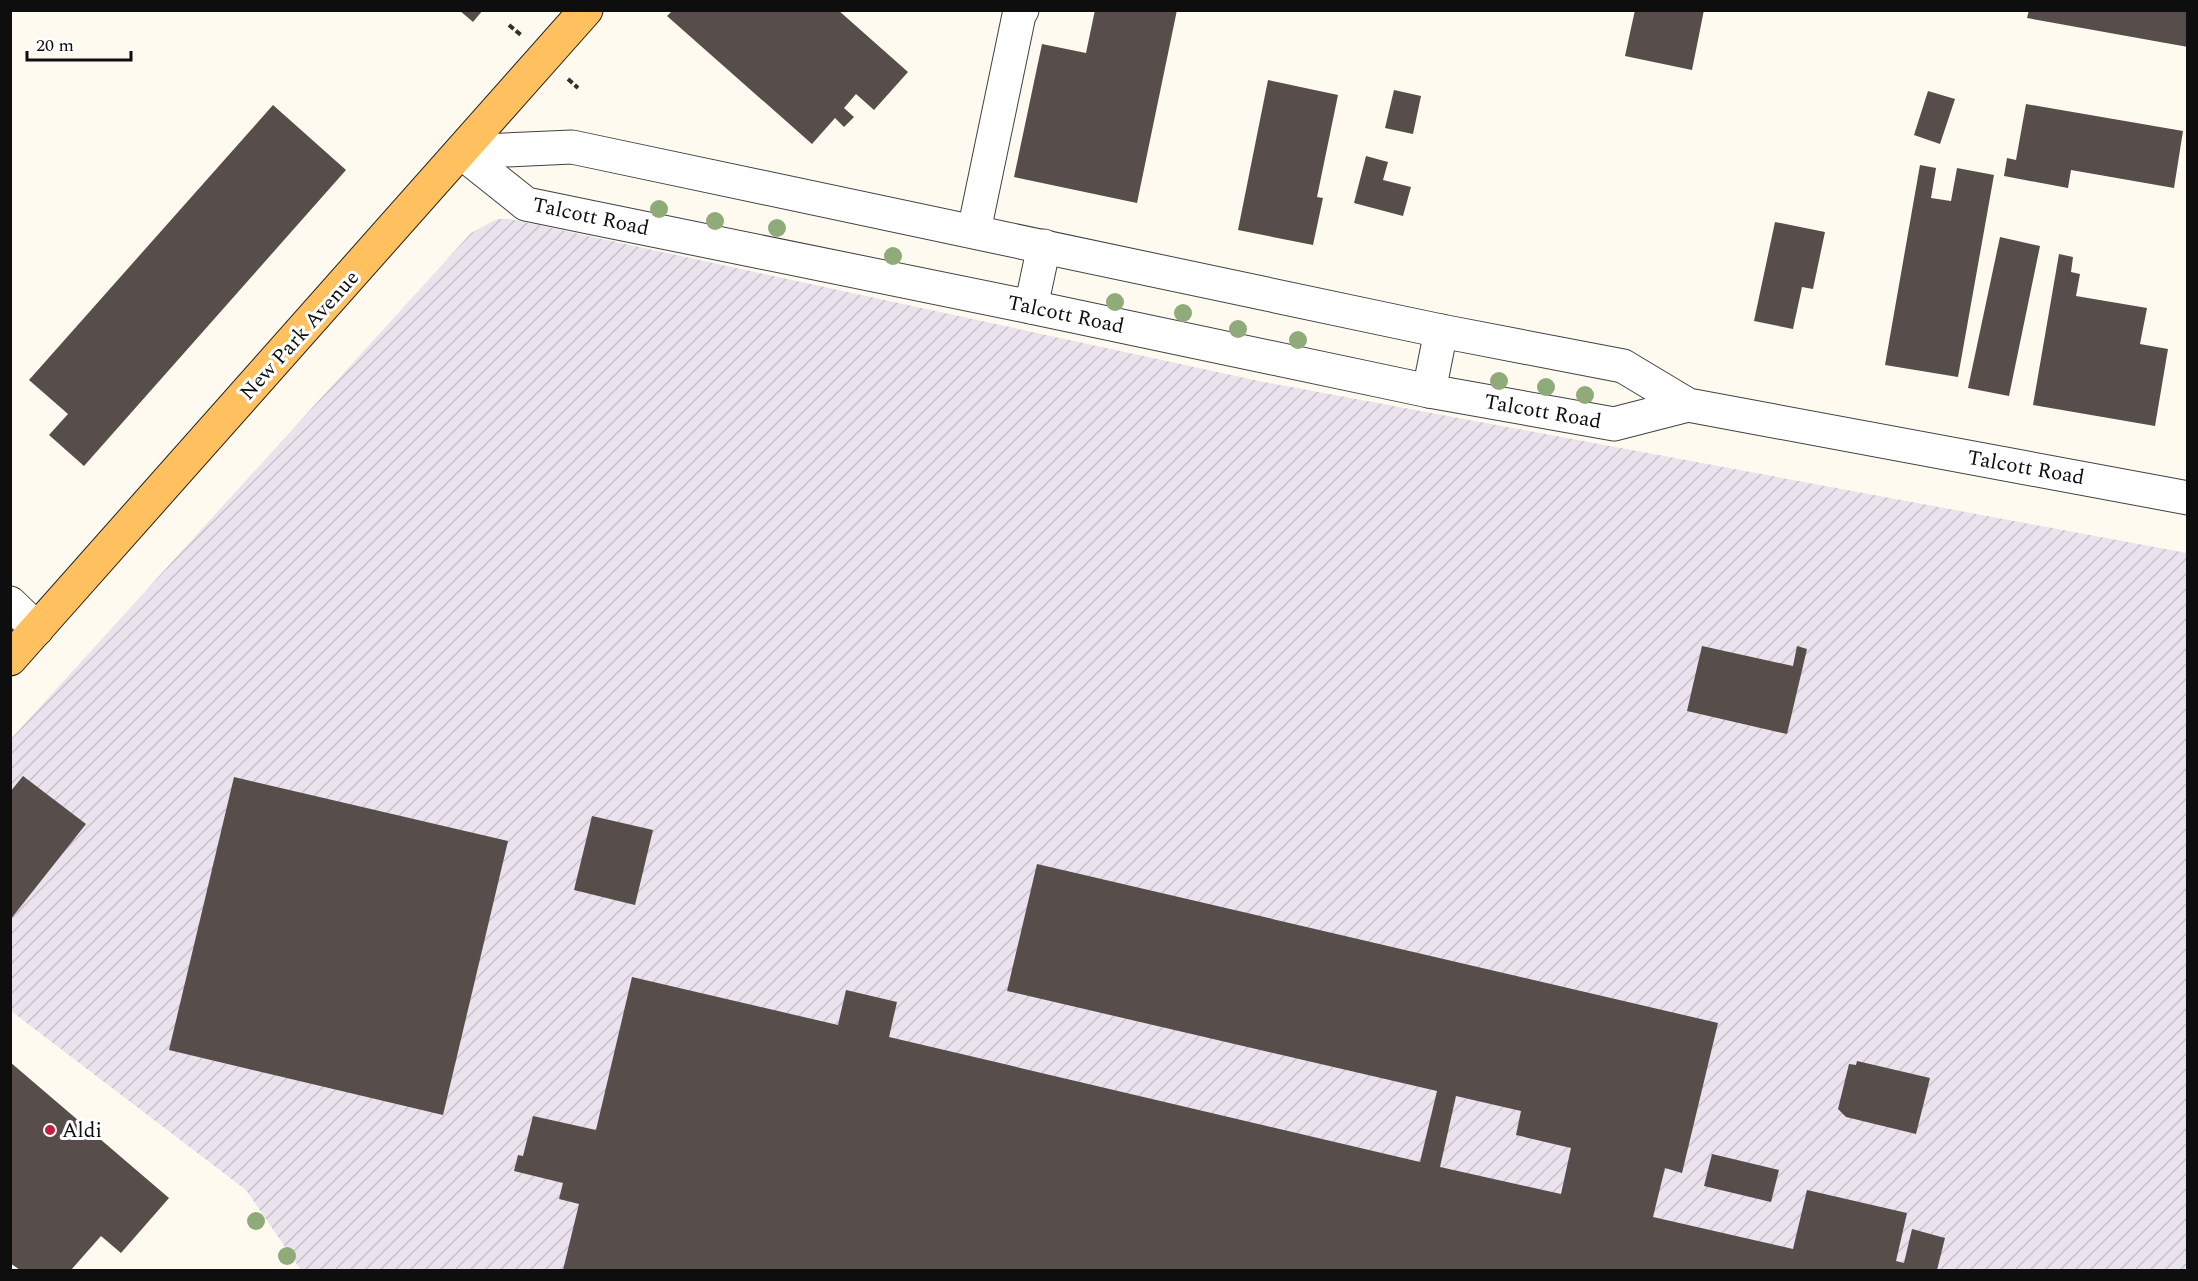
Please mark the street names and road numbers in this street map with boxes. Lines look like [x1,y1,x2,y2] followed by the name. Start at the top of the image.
[530,189,652,245] street label: Talcott Road
[232,263,367,408] street label: New Park Avenue
[1005,287,1127,343] street label: Talcott Road
[1482,386,1604,438] street label: Talcott Road
[1965,442,2087,494] street label: Talcott Road

